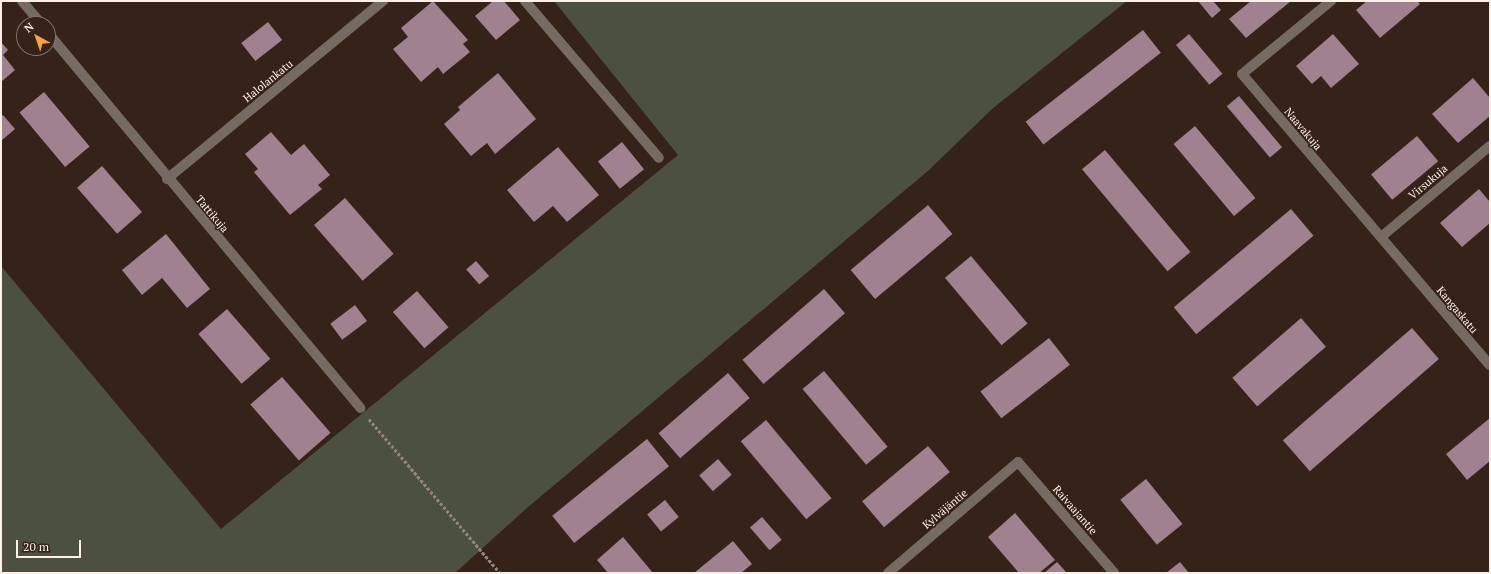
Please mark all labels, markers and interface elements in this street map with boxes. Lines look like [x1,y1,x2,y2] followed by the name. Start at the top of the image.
[16,16,56,56] north arrow
[21,20,37,36] text: N
[241,57,295,105] street label: Halolankatu
[1282,105,1324,153] street label: Naavakuja
[1406,162,1450,202] street label: Virsukuja
[193,193,231,235] street label: Tattikuja
[1434,284,1480,336] street label: Kangaskatu
[1050,483,1100,537] street label: Raivaajantie
[920,486,970,532] street label: Kylväjäntie
[18,532,83,558] scale bar
[23,539,49,554] text: 20 m

